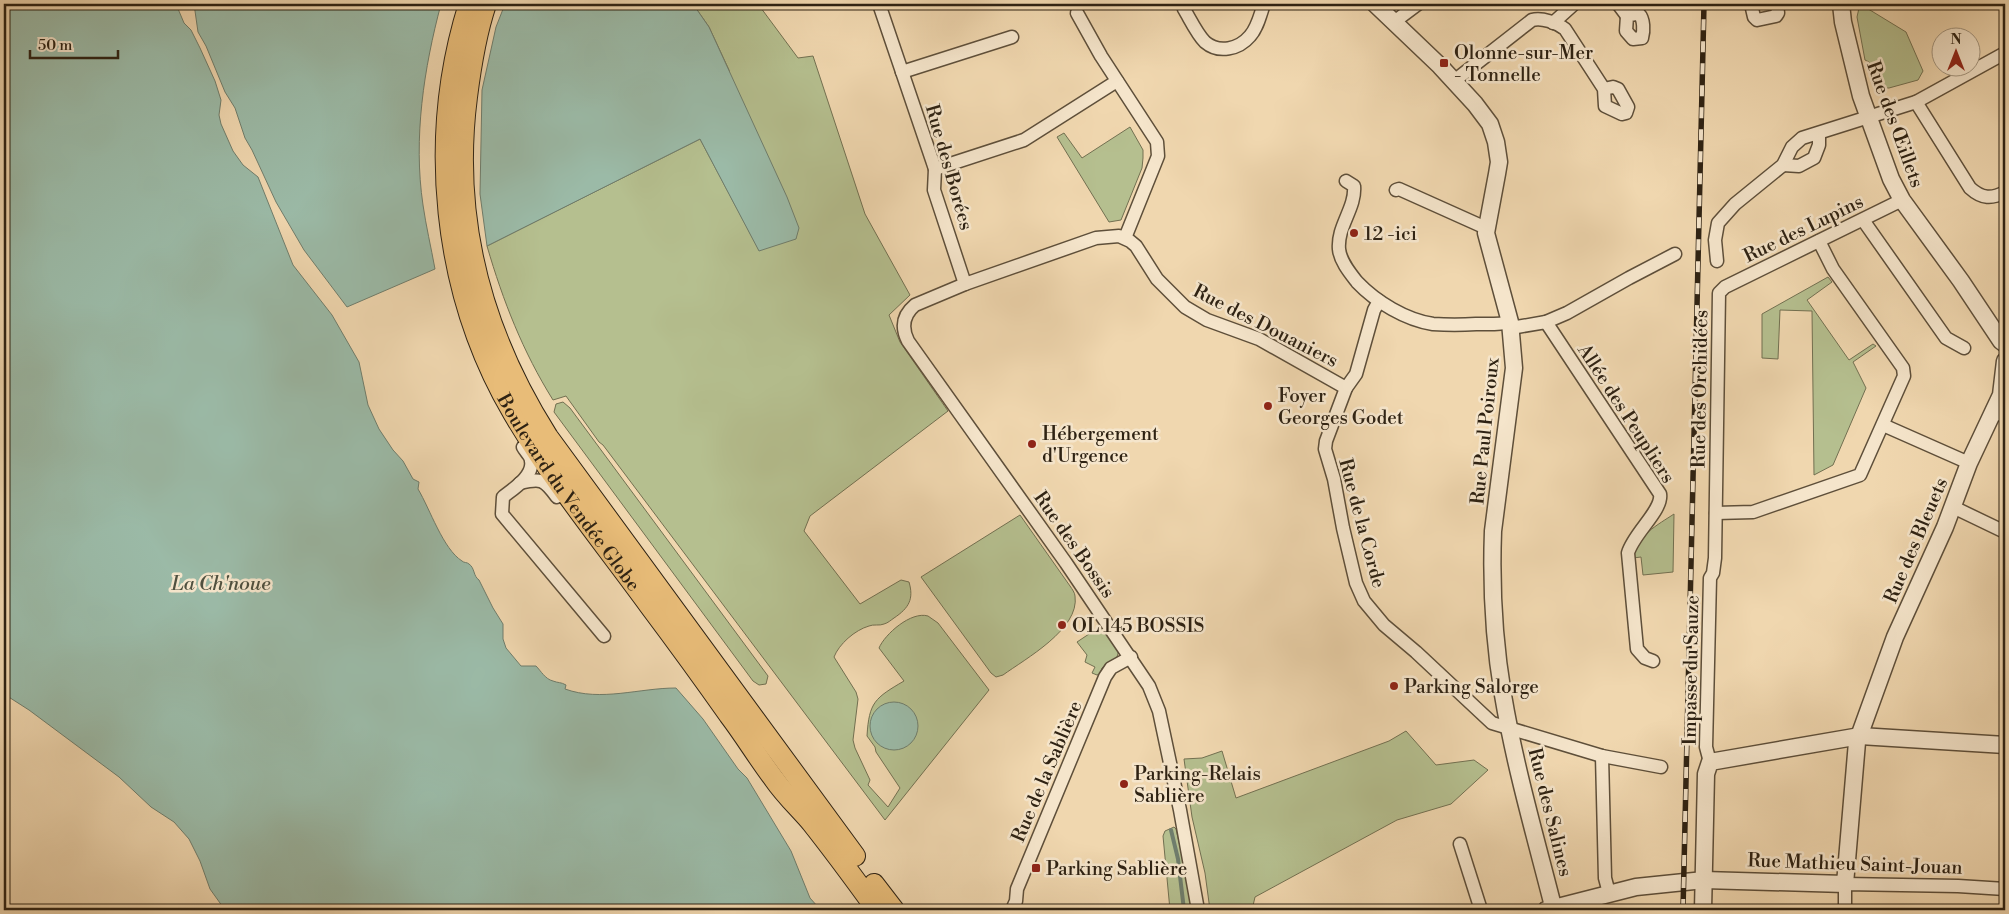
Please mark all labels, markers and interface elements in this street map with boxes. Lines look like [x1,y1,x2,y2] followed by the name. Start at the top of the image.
[30,28,118,60] scale bar
[1932,28,1982,78] north arrow
[1950,31,1962,49] text: N
[38,36,72,55] text: 50 m
[1454,41,1593,87] place label: Olonne-sur-Mer - Tonnelle
[1438,57,1450,69] marker: Olonne-sur-Mer - Tonnelle
[1861,58,1929,191] street label: Rue des Œillets
[920,102,978,233] street label: Rue des Borées
[1740,190,1867,268] street label: Rue des Lupins
[1364,222,1417,246] place label: 12 -ici
[1348,227,1360,239] marker: 12 -ici
[1189,279,1342,373] street label: Rue des Douaniers
[1687,310,1713,468] street label: Rue des Orchidées
[1572,339,1680,488] street label: Allée des Peupliers
[1465,356,1505,506] street label: Rue Paul Poiroux
[1278,384,1404,430] place label: Foyer Georges Godet
[491,389,645,596] street label: Boulevard du Vendée Globe
[1262,400,1274,412] marker: Foyer Georges Godet
[1042,422,1159,468] place label: Hébergement d'Urgence
[1026,438,1038,450] marker: Hébergement d'Urgence
[1333,456,1391,591] street label: Rue de la Corde
[1879,474,1953,607] street label: Rue des Bleuets
[1028,486,1120,603] street label: Rue des Bossis
[171,572,271,597] water label: La Ch'noue
[1678,595,1704,745] street label: Impasse du Sauze
[1072,614,1205,638] place label: OL 145 BOSSIS
[1056,619,1068,631] marker: OL 145 BOSSIS
[1404,675,1539,699] place label: Parking Salorge
[1388,680,1400,692] marker: Parking Salorge
[1006,697,1088,846] street label: Rue de la Sablière
[1522,745,1578,879] street label: Rue des Salines
[1134,762,1261,808] place label: Parking-Relais Sablière
[1118,778,1130,790] marker: Parking-Relais Sablière
[1747,848,1963,880] street label: Rue Mathieu Saint-Jouan
[1046,857,1187,881] place label: Parking Sablière
[1030,862,1042,874] marker: Parking Sablière

